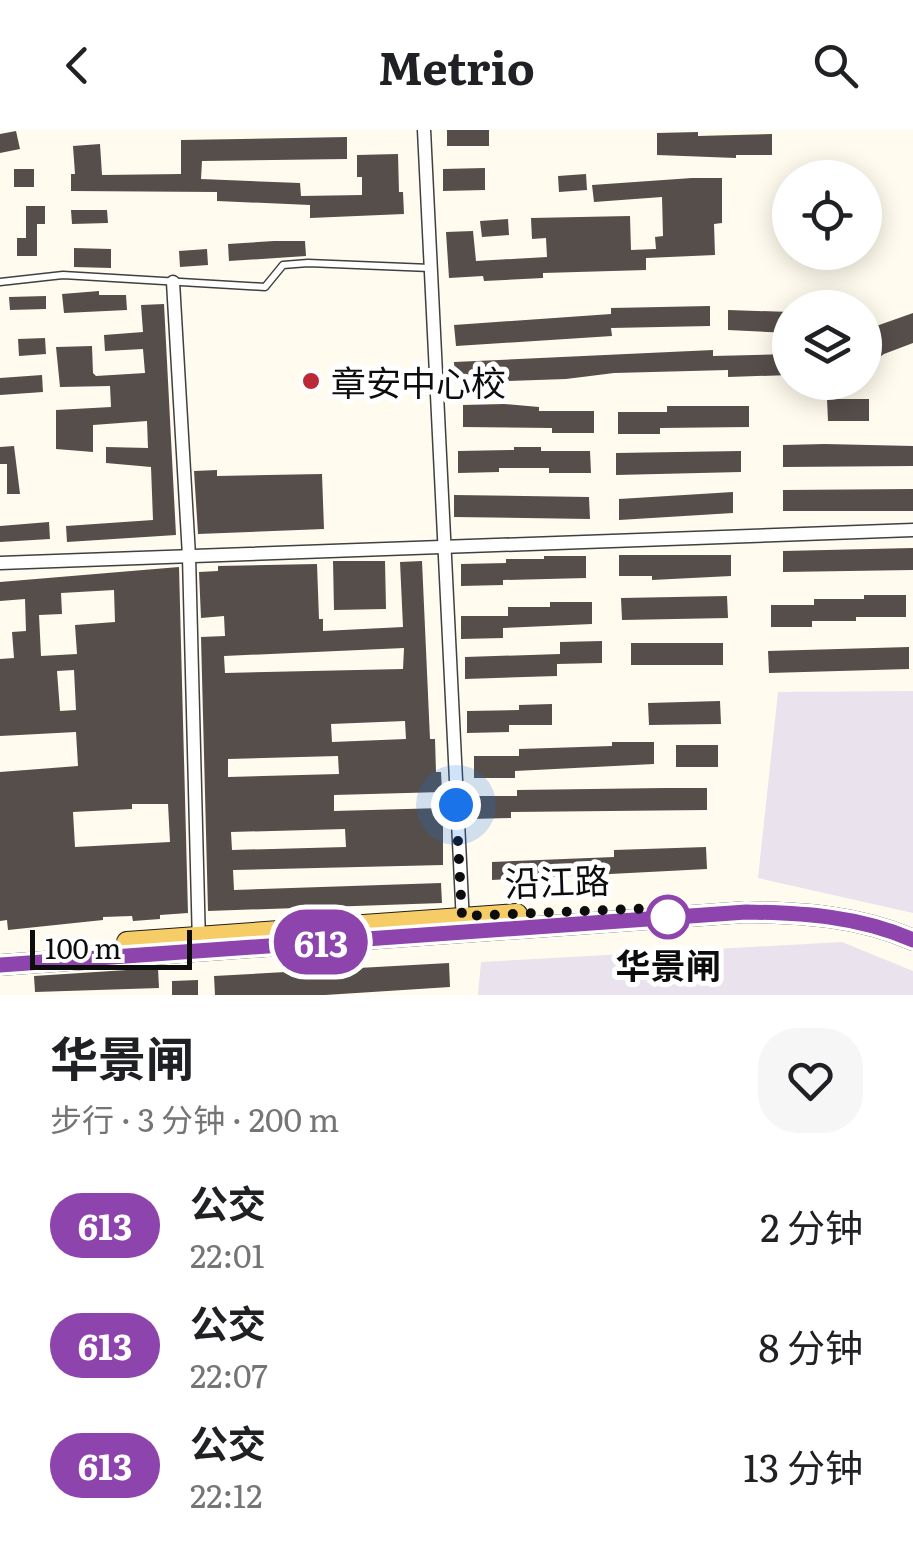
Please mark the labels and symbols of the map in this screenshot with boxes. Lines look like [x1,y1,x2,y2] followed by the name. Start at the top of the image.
[331,355,506,407] place label: 章安中心校
[300,370,322,392] marker: 章安中心校
[431,780,481,830] your location
[504,852,610,908] street label: 沿江路
[647,896,689,938] marker: 华景闸
[264,910,378,974] line badge: 613
[30,925,192,970] scale bar
[615,938,721,990] place label: 华景闸

